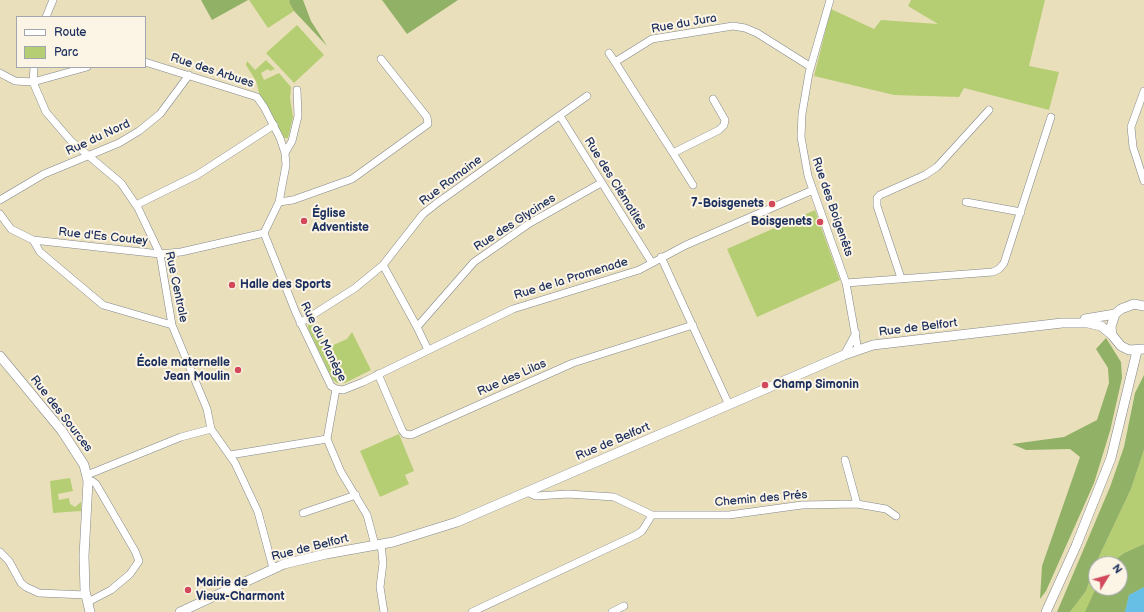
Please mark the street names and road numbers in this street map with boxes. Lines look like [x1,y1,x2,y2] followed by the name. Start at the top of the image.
[650,11,718,37] street label: Rue du Jura
[169,51,255,91] street label: Rue des Arbues
[64,117,132,159] street label: Rue du Nord
[581,135,649,233] street label: Rue des Clématites
[417,153,485,209] street label: Rue Romaine
[808,155,856,259] street label: Rue des Boigenêts
[471,191,559,255] street label: Rue des Glycines
[58,225,148,249] street label: Rue d'Es Coutey
[161,250,191,324] street label: Rue Centrale
[512,255,630,303] street label: Rue de la Promenade
[297,300,349,384] street label: Rue du Manège
[878,316,958,340] street label: Rue de Belfort
[475,356,549,400] street label: Rue des Lilas
[27,373,95,455] street label: Rue des Sources
[574,420,652,464] street label: Rue de Belfort
[714,488,808,510] street label: Chemin des Prés
[270,531,350,565] street label: Rue de Belfort

